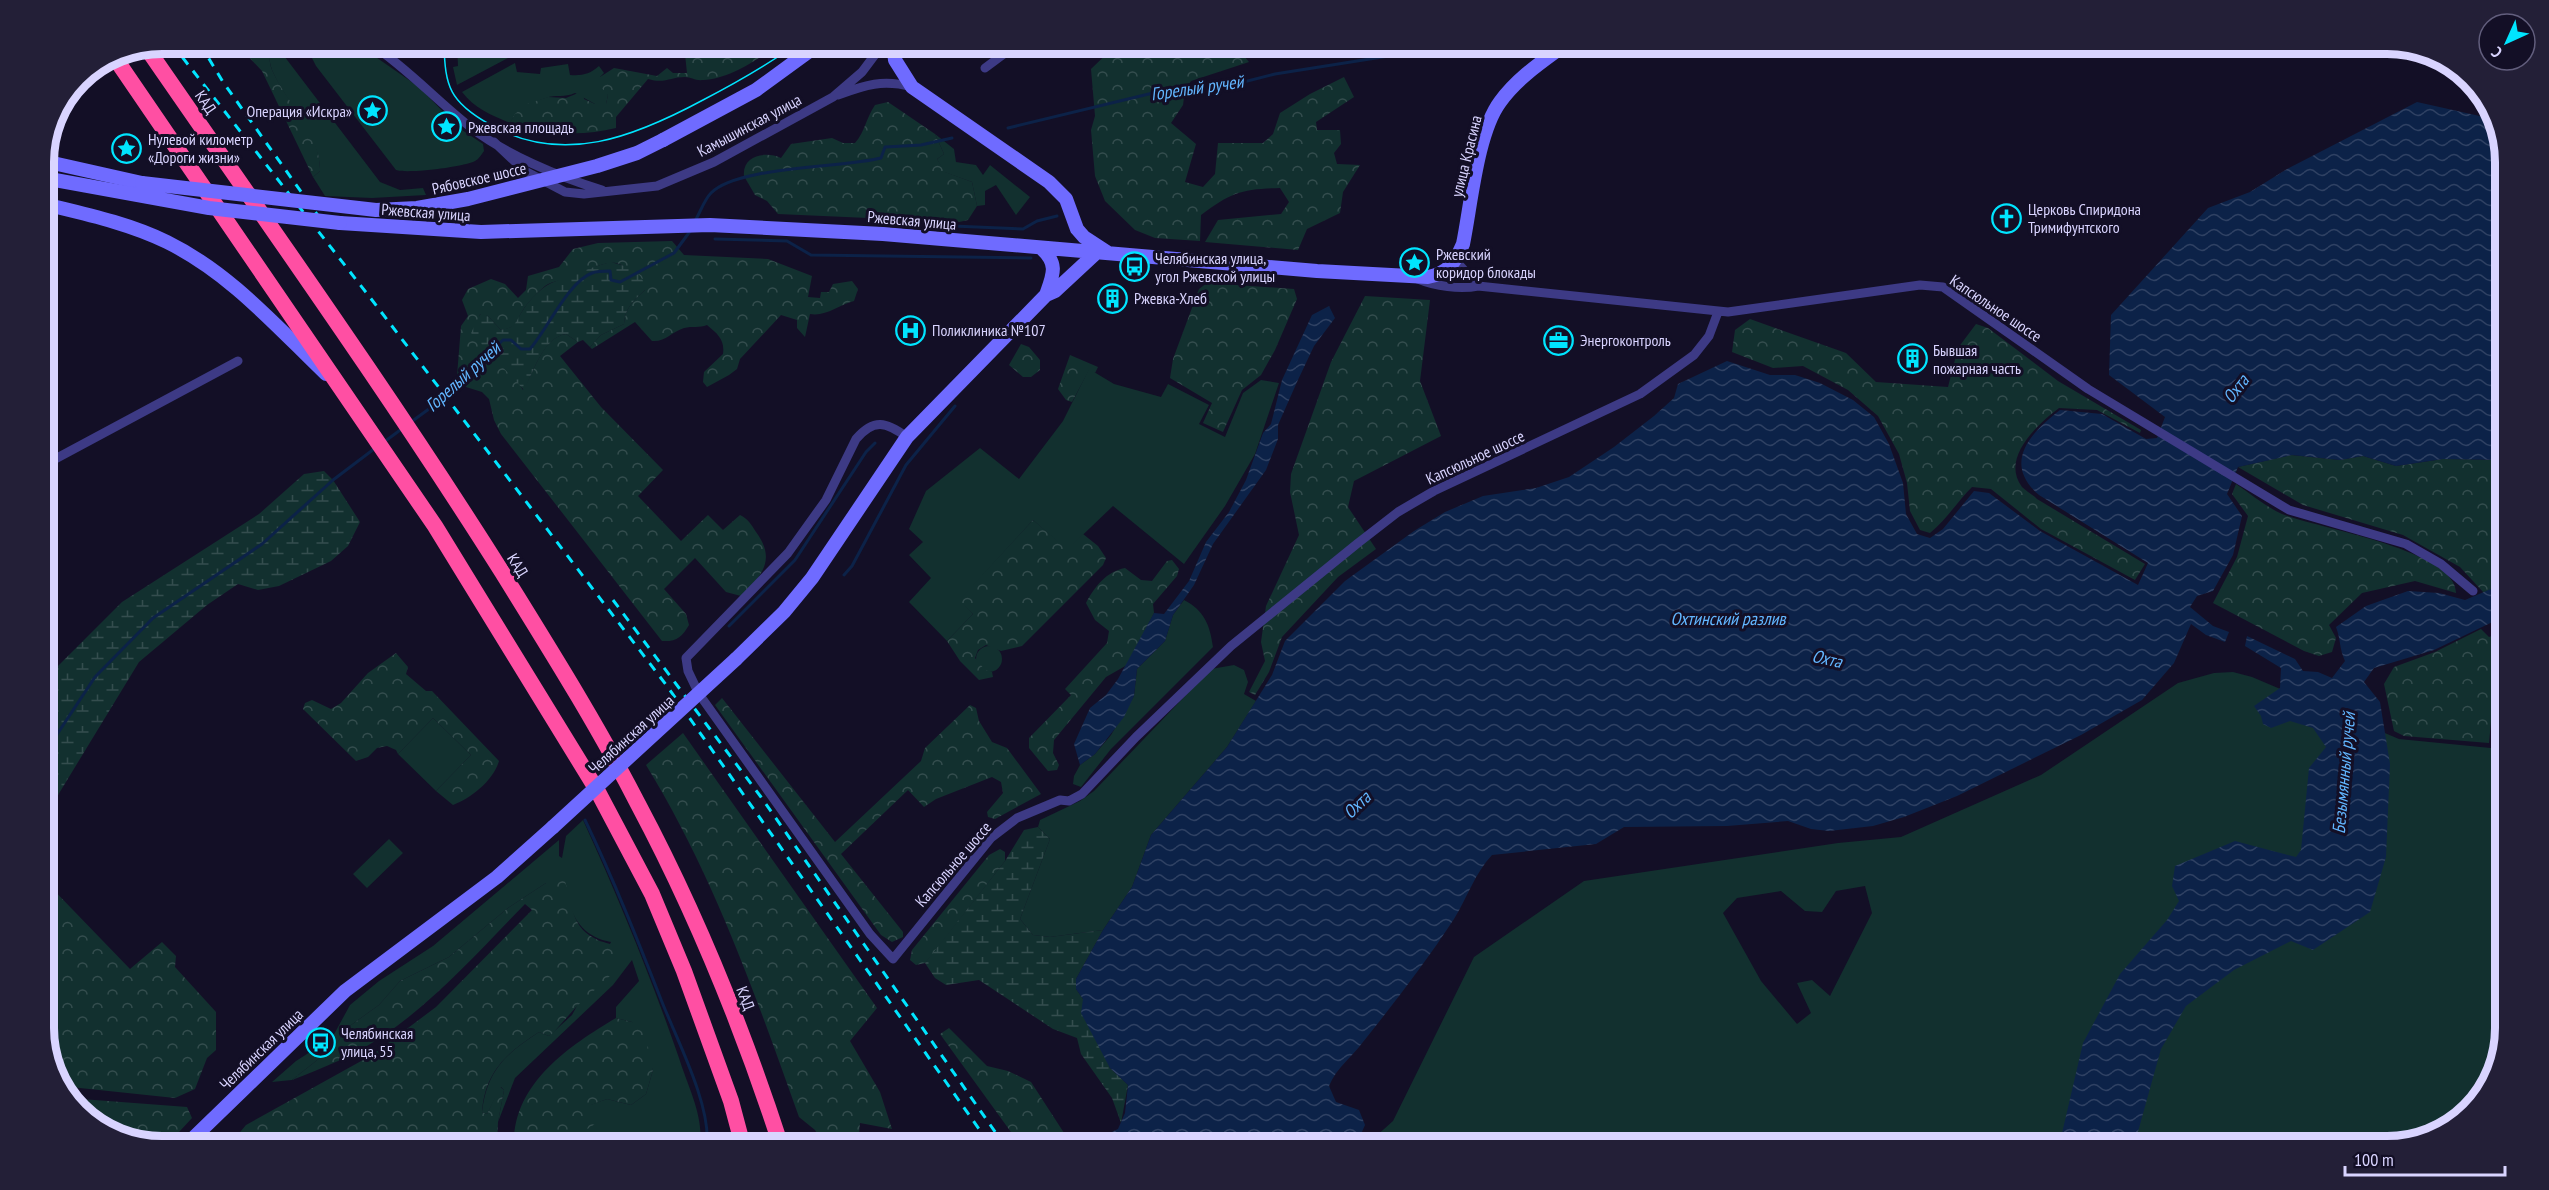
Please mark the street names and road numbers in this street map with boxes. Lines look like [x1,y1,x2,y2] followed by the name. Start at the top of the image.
[191,86,221,118] street label: КАД
[693,89,805,161] street label: Камышинская улица
[1446,113,1486,199] street label: улица Красина
[430,157,528,199] street label: Рябовское шоссе
[381,199,471,225] street label: Ржевская улица
[867,206,957,234] street label: Ржевская улица
[1946,270,2046,346] street label: Капсюльное шоссе
[1423,425,1527,489] street label: Капсюльное шоссе
[503,550,533,581] street label: КАД
[584,690,678,778] street label: Челябинская улица
[911,817,995,911] street label: Капсюльное шоссе
[732,983,760,1013] street label: КАД
[215,1004,307,1094] street label: Челябинская улица

